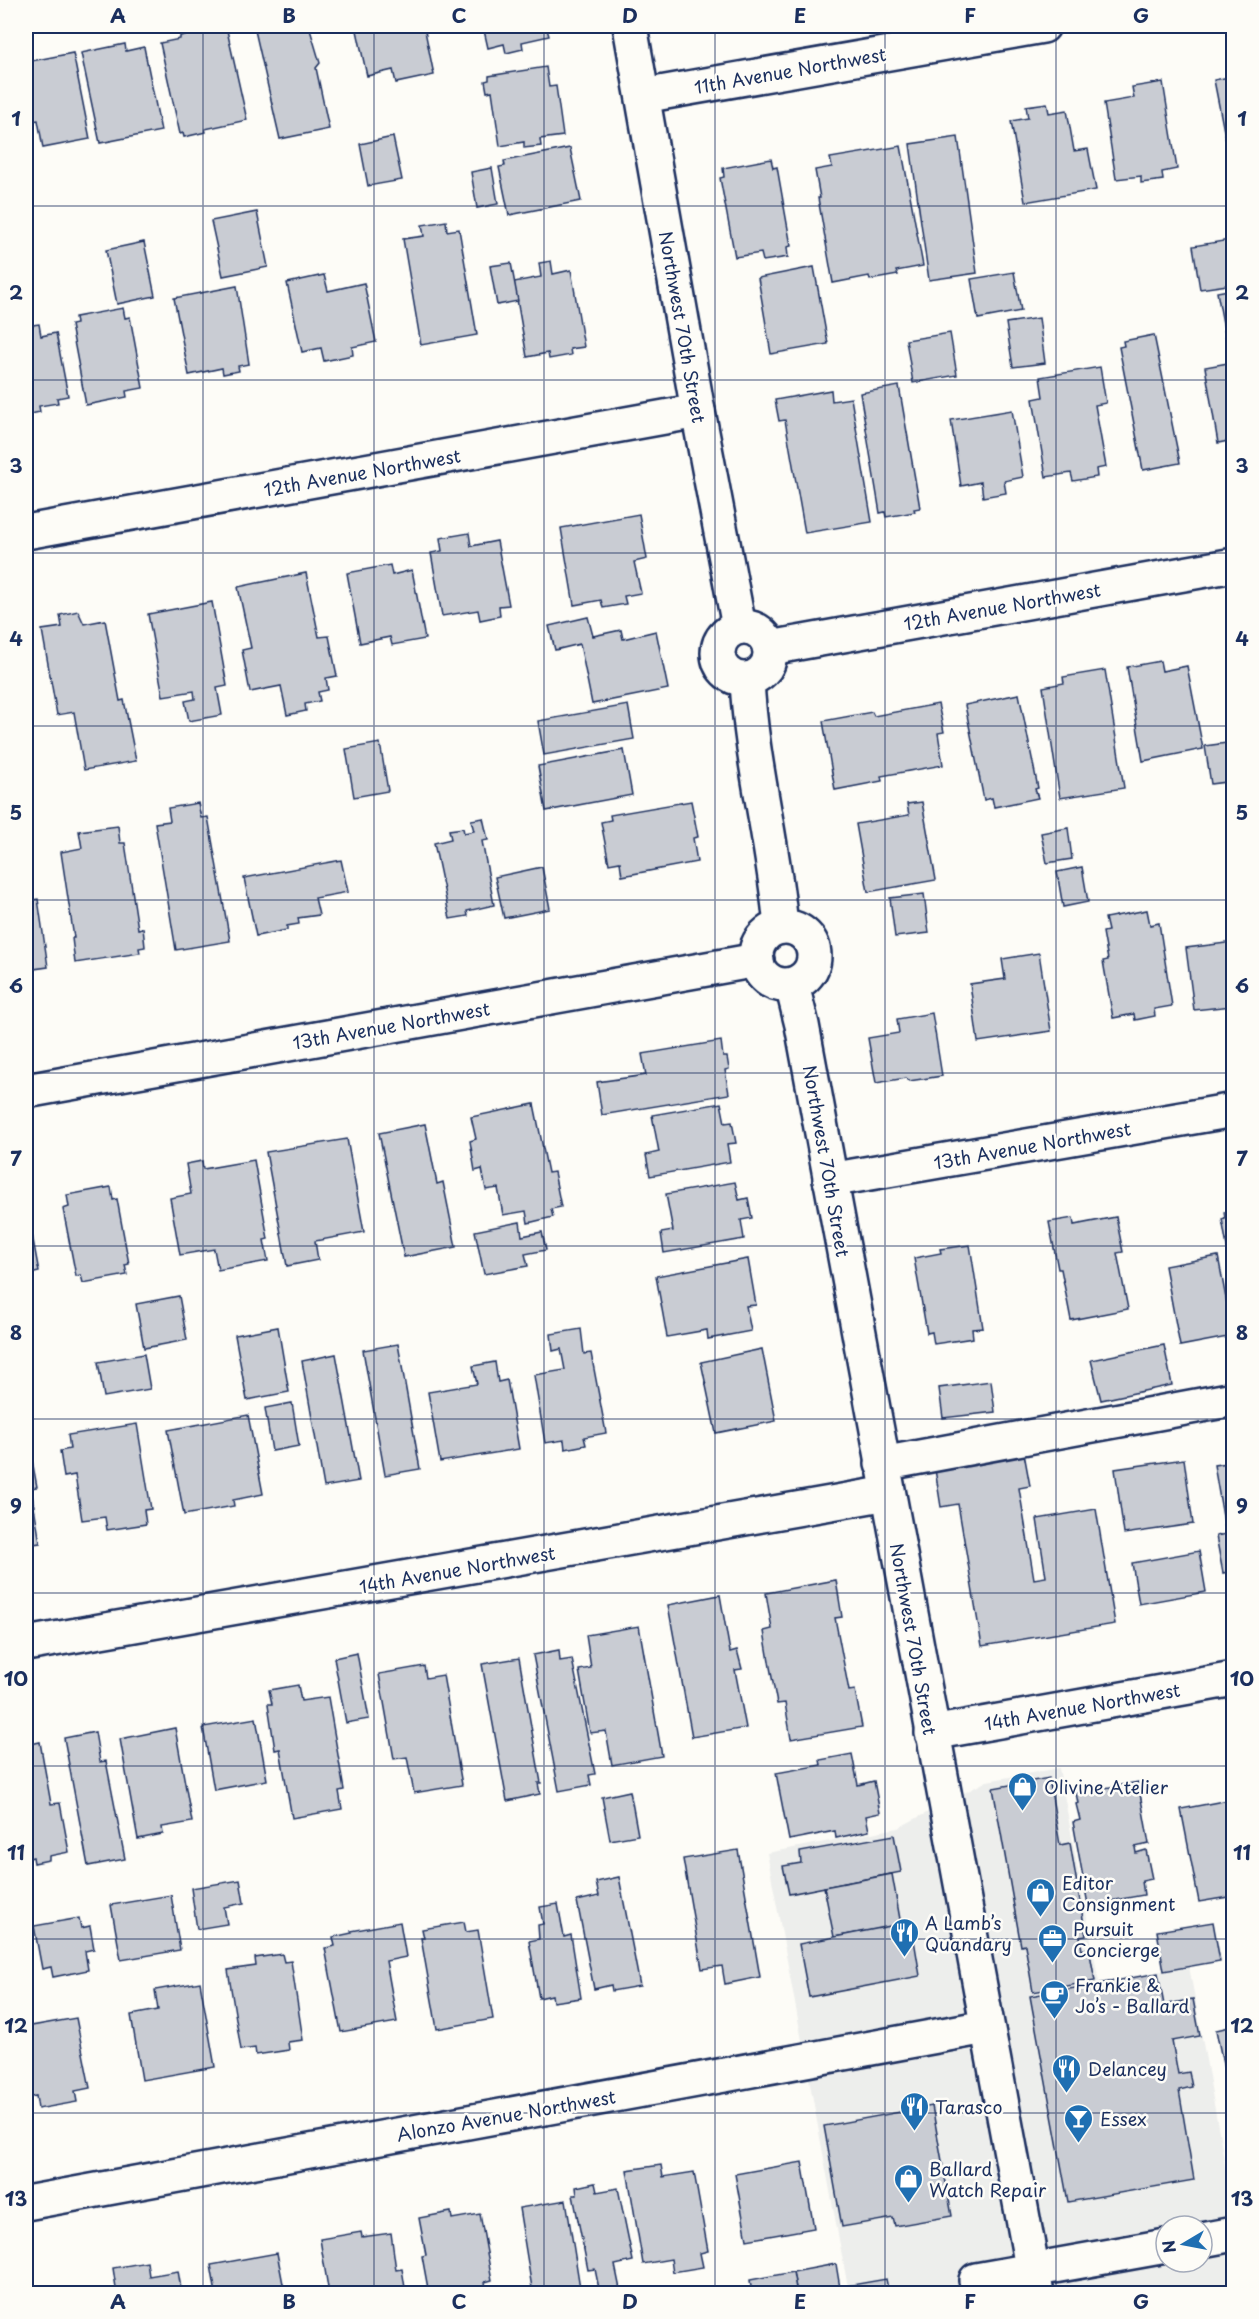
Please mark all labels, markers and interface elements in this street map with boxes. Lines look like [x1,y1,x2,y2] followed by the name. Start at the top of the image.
[110,0,126,30] text: A
[282,0,296,30] text: B
[451,0,467,30] text: C
[622,0,638,30] text: D
[794,0,806,30] text: E
[964,0,976,30] text: F
[1133,0,1149,30] text: G
[692,40,888,100] street label: 11th Avenue Northwest
[11,103,21,133] text: 1
[1237,103,1247,133] text: 1
[653,229,713,425] street label: Northwest 70th Street
[9,277,23,307] text: 2
[1235,277,1249,307] text: 2
[261,441,463,503] street label: 12th Avenue Northwest
[9,450,23,480] text: 3
[1235,450,1249,480] text: 3
[901,575,1103,637] street label: 12th Avenue Northwest
[9,623,23,653] text: 4
[1235,623,1249,653] text: 4
[10,797,22,827] text: 5
[1236,797,1248,827] text: 5
[9,970,23,1000] text: 6
[1235,970,1249,1000] text: 6
[290,994,492,1056] street label: 13th Avenue Northwest
[797,1063,857,1259] street label: Northwest 70th Street
[931,1114,1133,1176] street label: 13th Avenue Northwest
[10,1143,22,1173] text: 7
[1236,1143,1248,1173] text: 7
[10,1317,22,1347] text: 8
[1236,1317,1248,1347] text: 8
[10,1490,22,1520] text: 9
[1236,1490,1248,1520] text: 9
[357,1538,557,1600] street label: 14th Avenue Northwest
[884,1541,944,1737] street label: Northwest 70th Street
[4,1663,28,1693] text: 10
[1230,1663,1254,1693] text: 10
[982,1675,1182,1737] street label: 14th Avenue Northwest
[1007,1770,1039,1812] shop icon: Olivine Atelier
[1044,1773,1169,1800] place label: Olivine Atelier
[7,1837,25,1867] text: 11
[1233,1837,1251,1867] text: 11
[1062,1869,1175,1917] place label: Editor Consignment
[1025,1876,1057,1918] shop icon: Editor Consignment
[925,1909,1012,1957] place label: A Lamb’s Quandary
[1073,1915,1160,1963] place label: Pursuit Concierge
[888,1916,920,1958] restaurant icon: A Lamb’s Quandary
[1036,1922,1068,1964] office icon: Pursuit Concierge
[1075,1971,1190,2019] place label: Frankie & Jo’s - Ballard
[1038,1978,1070,2020] cafe icon: Frankie & Jo’s - Ballard
[4,2010,28,2040] text: 12
[1230,2010,1254,2040] text: 12
[1051,2052,1083,2094] restaurant icon: Delancey
[1088,2055,1167,2082] place label: Delancey
[394,2082,618,2148] street label: Alonzo Avenue Northwest
[898,2090,930,2132] restaurant icon: Tarasco
[935,2093,1002,2120] place label: Tarasco
[1063,2102,1095,2144] bar icon: Essex
[1100,2105,1147,2132] place label: Essex
[929,2155,1047,2203] place label: Ballard Watch Repair
[892,2162,924,2204] shop icon: Ballard Watch Repair
[5,2183,27,2213] text: 13
[1231,2183,1253,2213] text: 13
[1154,2214,1214,2274] north arrow
[1155,2238,1181,2255] text: N
[110,2286,126,2316] text: A
[282,2286,296,2316] text: B
[451,2286,467,2316] text: C
[622,2286,638,2316] text: D
[794,2286,806,2316] text: E
[964,2286,976,2316] text: F
[1133,2286,1149,2316] text: G

